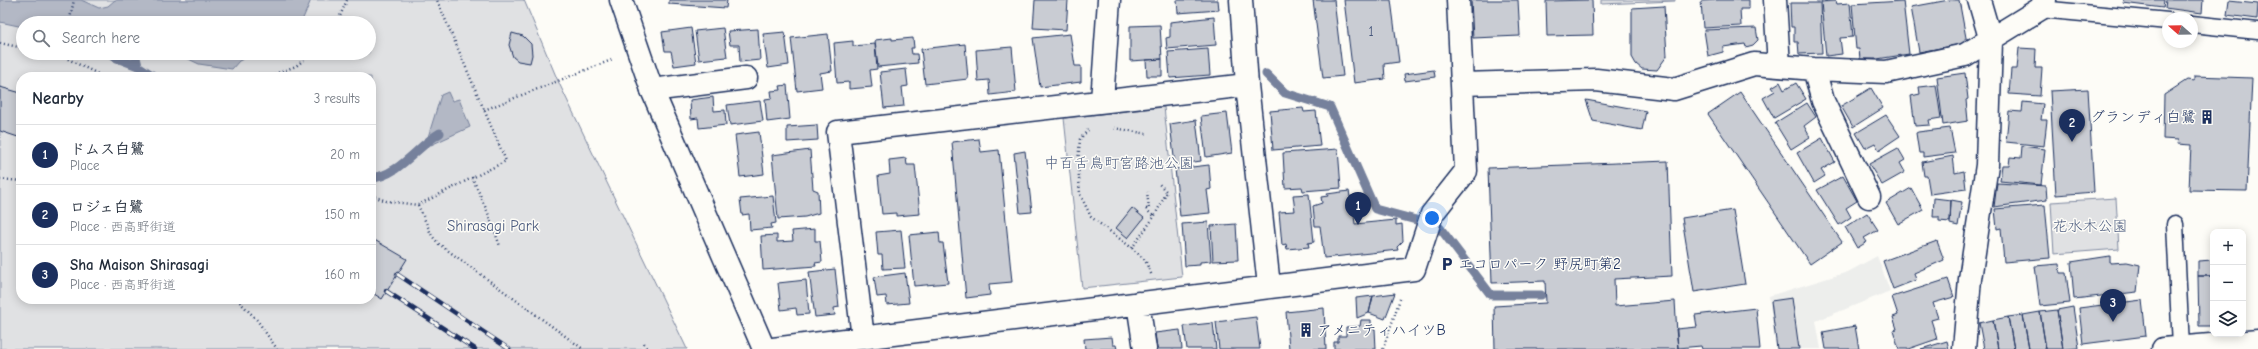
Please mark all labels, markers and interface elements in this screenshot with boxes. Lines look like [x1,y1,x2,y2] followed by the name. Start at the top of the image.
[2162,12,2198,48] north arrow
[16,16,376,60] search box
[1368,24,1374,39] house number: 1
[30,27,52,49] icon: search
[62,29,140,47] text: Search here
[32,89,83,108] text: Nearby
[314,91,360,106] text: 3 results
[2090,108,2196,126] place label: グランディ白鷺
[2059,109,2085,142] pin: 2
[2199,109,2215,125] building icon: グランディ白鷺
[70,140,145,158] text: ドムス白鷺
[42,147,48,162] text: 1
[330,147,360,162] text: 20 m
[1044,154,1194,172] park label: 中百舌鳥町宮路池公園
[70,158,100,173] text: Place
[1345,192,1371,225] pin: 1
[70,198,144,216] text: ロジェ白鷺
[42,207,48,222] text: 2
[325,207,360,222] text: 150 m
[1422,208,1442,228] your location
[447,217,540,235] park label: Shirasagi Park
[2052,217,2128,235] park label: 花水木公園
[70,219,176,234] text: Place · 西高野街道
[2210,229,2246,337] map controls
[2210,229,2246,265] button: +
[1458,255,1621,273] place label: エコロパーク 野尻町第2
[70,256,209,274] text: Sha Maison Shirasagi
[1439,256,1455,272] parking icon: エコロパーク 野尻町第2
[2210,265,2246,301] button: −
[42,267,48,282] text: 3
[325,267,360,282] text: 160 m
[70,277,176,292] text: Place · 西高野街道
[2100,289,2126,322] pin: 3
[2210,301,2246,337] button: layers
[1317,321,1446,339] place label: アメニティハイツB
[1298,322,1314,338] building icon: アメニティハイツB

